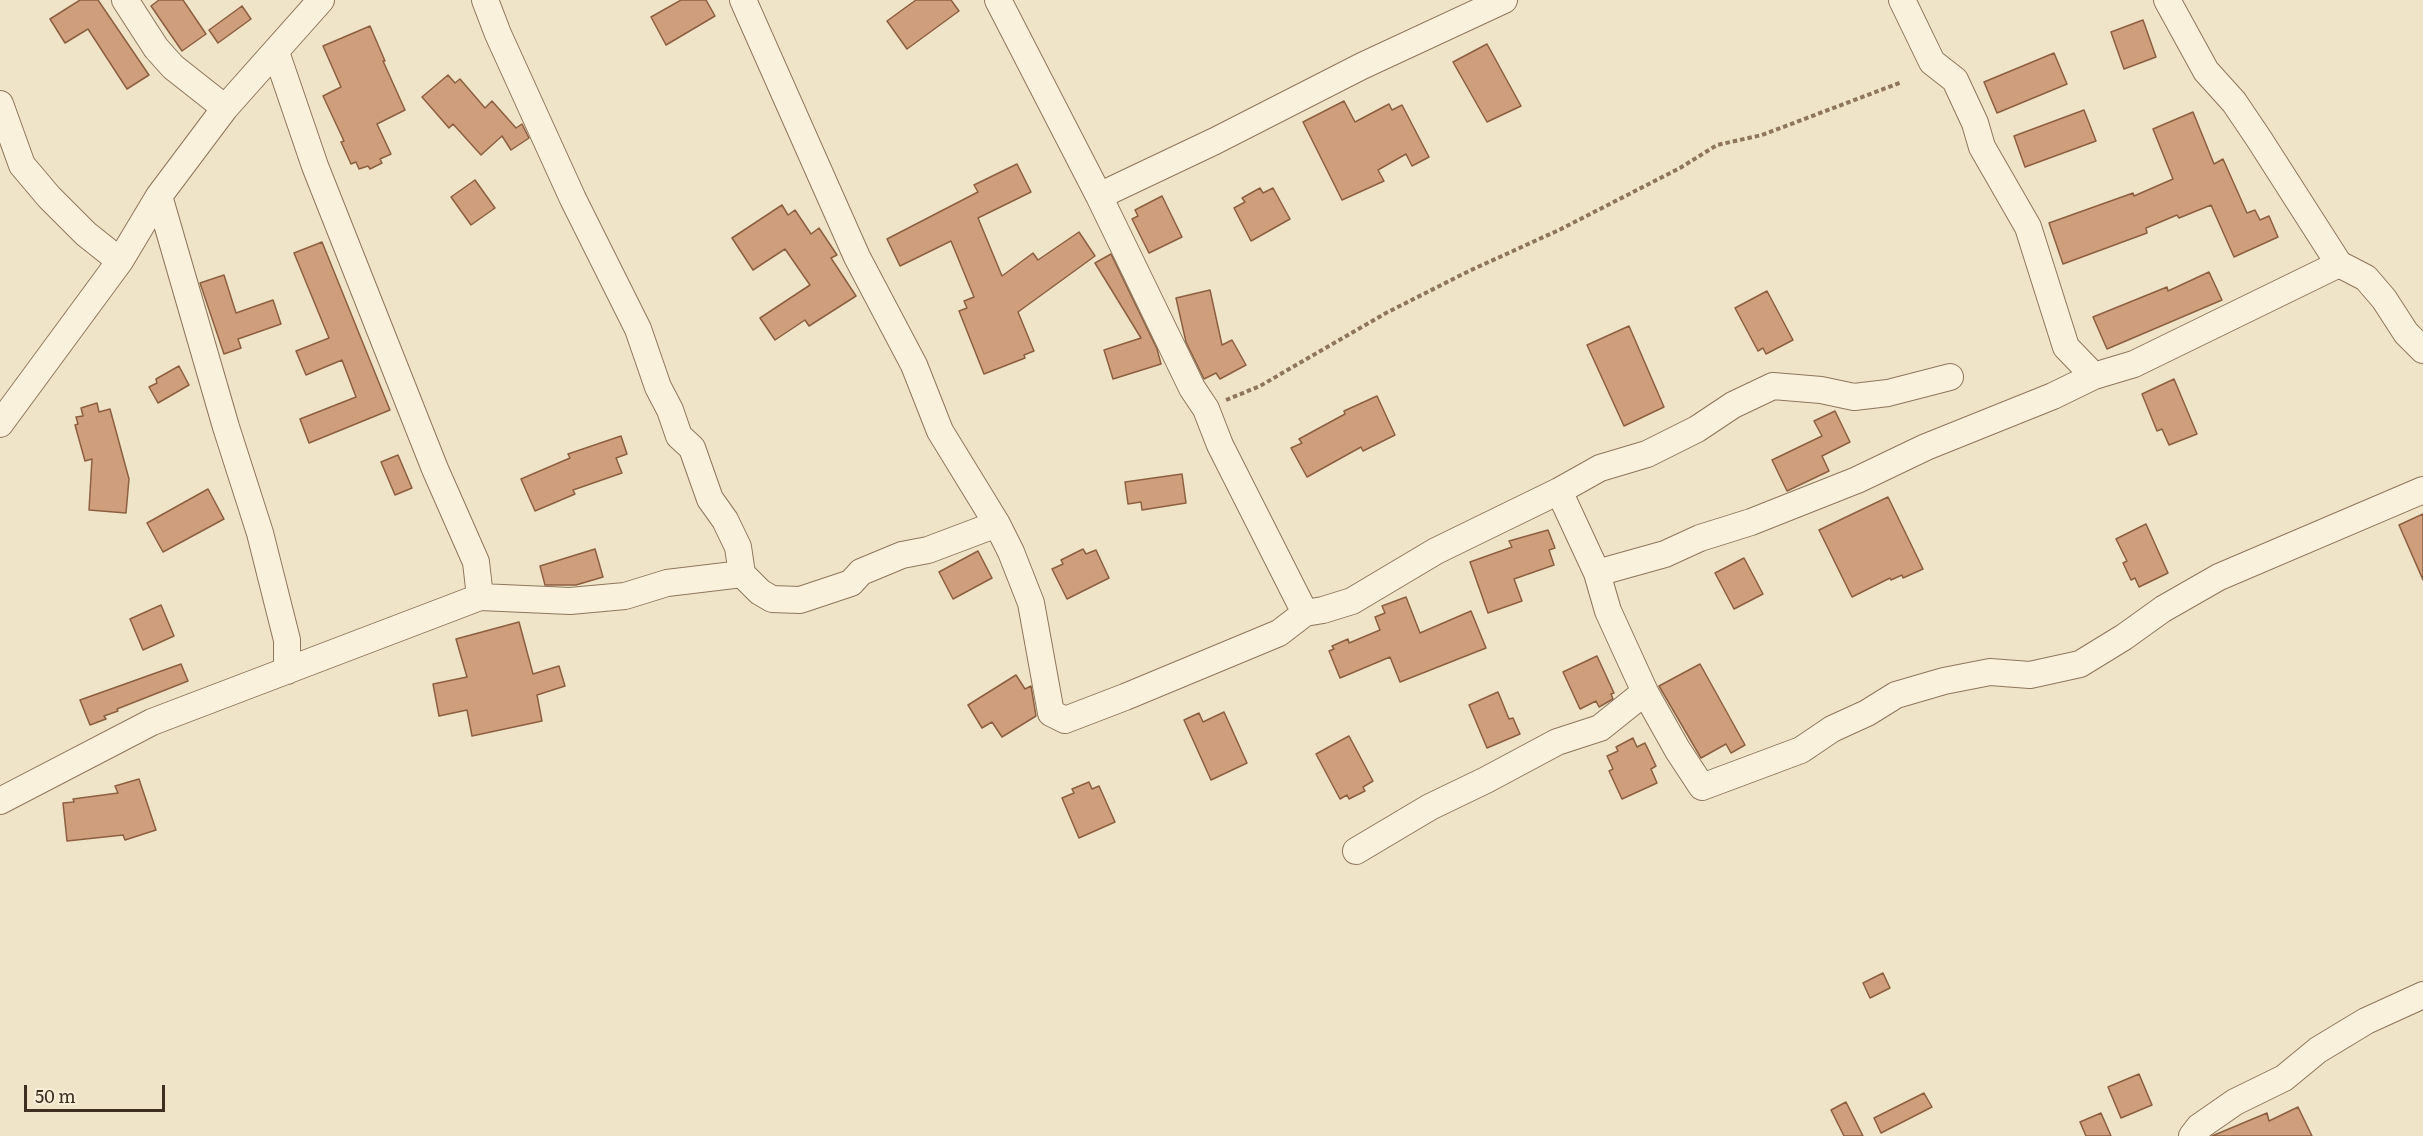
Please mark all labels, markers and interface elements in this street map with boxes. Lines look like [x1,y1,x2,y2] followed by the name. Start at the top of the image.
[27,1073,168,1111] scale bar
[35,1082,76,1109] text: 50 m

